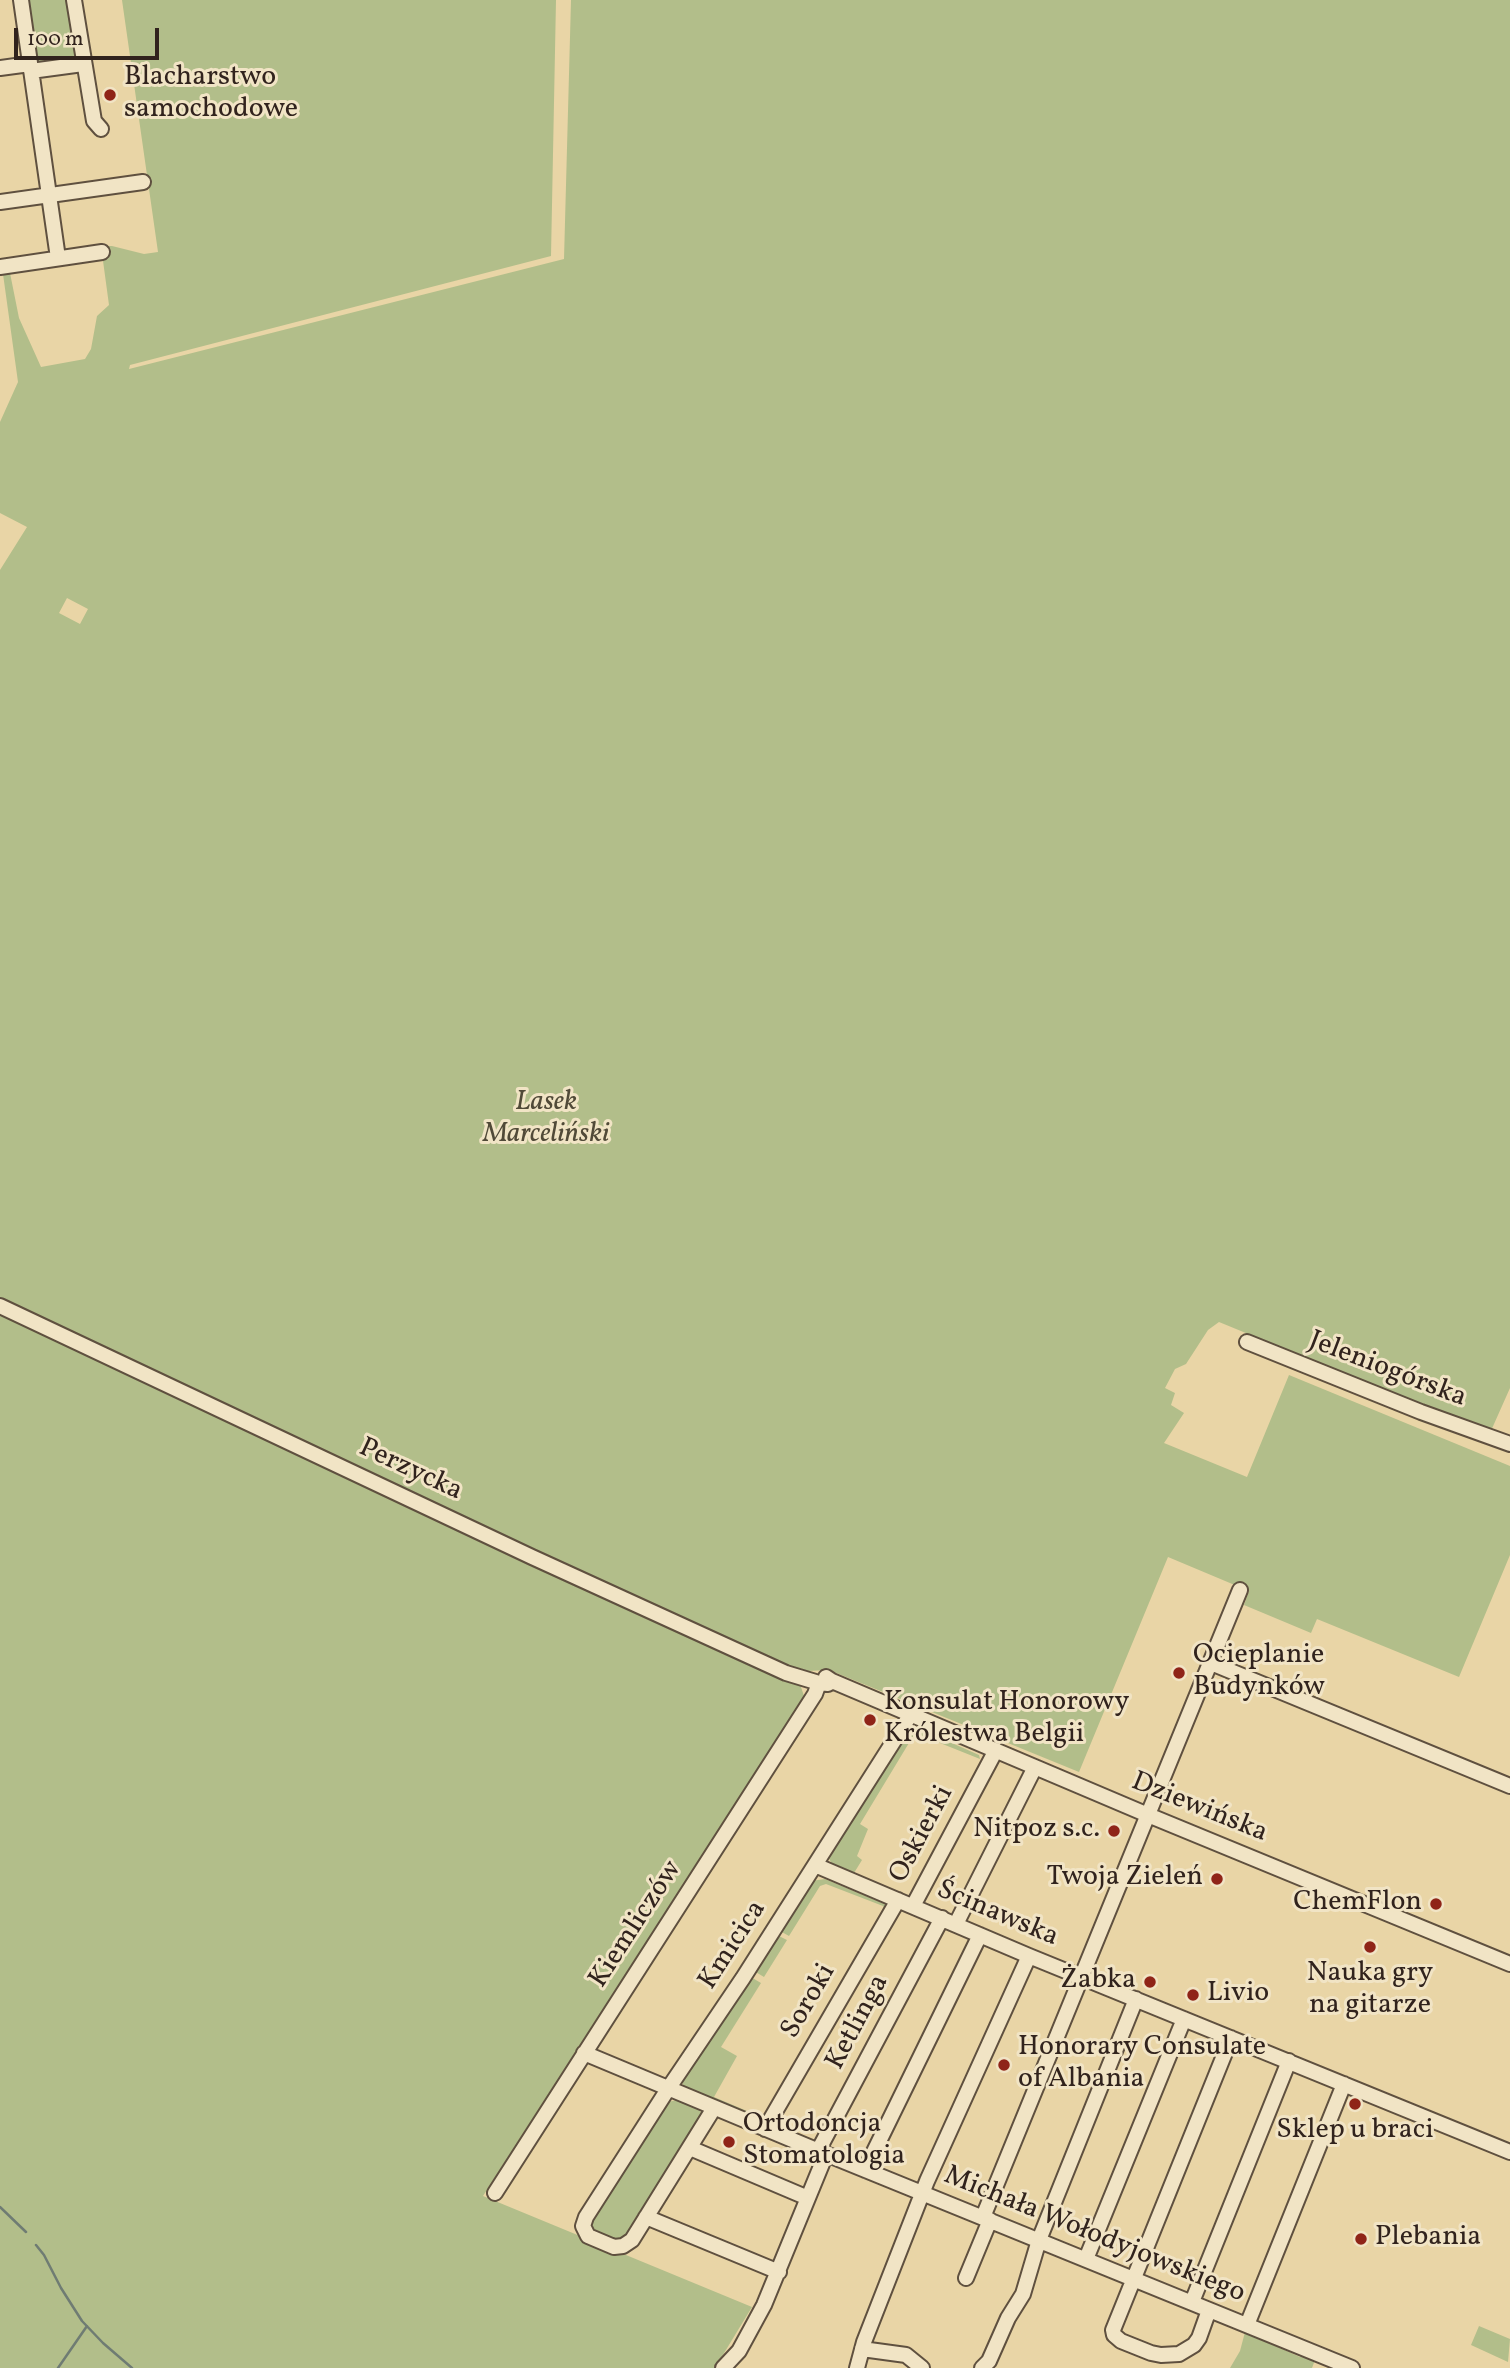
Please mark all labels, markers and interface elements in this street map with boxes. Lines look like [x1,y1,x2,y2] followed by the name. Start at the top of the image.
[18,14,163,58] scale bar
[27,25,84,54] text: 100 m
[124,62,298,128] place label: Blacharstwo samochodowe
[102,87,118,103] marker: Blacharstwo samochodowe
[483,1087,609,1153] park label: Lasek Marceliński
[1303,1326,1471,1416] street label: Jeleniogórska
[353,1432,467,1510] street label: Perzycka
[1193,1640,1325,1706] place label: Ocieplanie Budynków
[1171,1665,1187,1681] marker: Ocieplanie Budynków
[884,1687,1129,1753] place label: Konsulat Honorowy Królestwa Belgii
[862,1712,878,1728] marker: Konsulat Honorowy Królestwa Belgii
[1126,1766,1272,1852] street label: Dziewińska
[884,1781,962,1889] street label: Oskierki
[973,1814,1100,1848] place label: Nitpoz s.c.
[1106,1823,1122,1839] marker: Nitpoz s.c.
[583,1855,691,1995] street label: Kiemliczów
[1047,1862,1203,1896] place label: Twoja Zieleń
[1209,1871,1225,1887] marker: Twoja Zieleń
[931,1874,1063,1956] street label: Ścinawska
[1293,1887,1422,1921] place label: ChemFlon
[693,1895,775,1997] street label: Kmicica
[1428,1896,1444,1912] marker: ChemFlon
[1362,1939,1378,1955] marker: Nauka gry na gitarze
[1307,1958,1433,2024] place label: Nauka gry na gitarze
[775,1959,845,2045] street label: Soroki
[1060,1965,1136,1999] place label: Żabka
[820,1970,898,2076] street label: Ketlinga
[1142,1974,1158,1990] marker: Żabka
[1207,1978,1269,2012] place label: Livio
[1185,1987,1201,2003] marker: Livio
[1018,2032,1266,2098] place label: Honorary Consulate of Albania
[996,2057,1012,2073] marker: Honorary Consulate of Albania
[1347,2096,1363,2112] marker: Sklep u braci
[743,2109,905,2175] place label: Ortodoncja Stomatologia
[1276,2115,1434,2149] place label: Sklep u braci
[721,2134,737,2150] marker: Ortodoncja Stomatologia
[938,2160,1250,2312] street label: Michała Wołodyjowskiego
[1375,2222,1481,2256] place label: Plebania
[1353,2231,1369,2247] marker: Plebania

